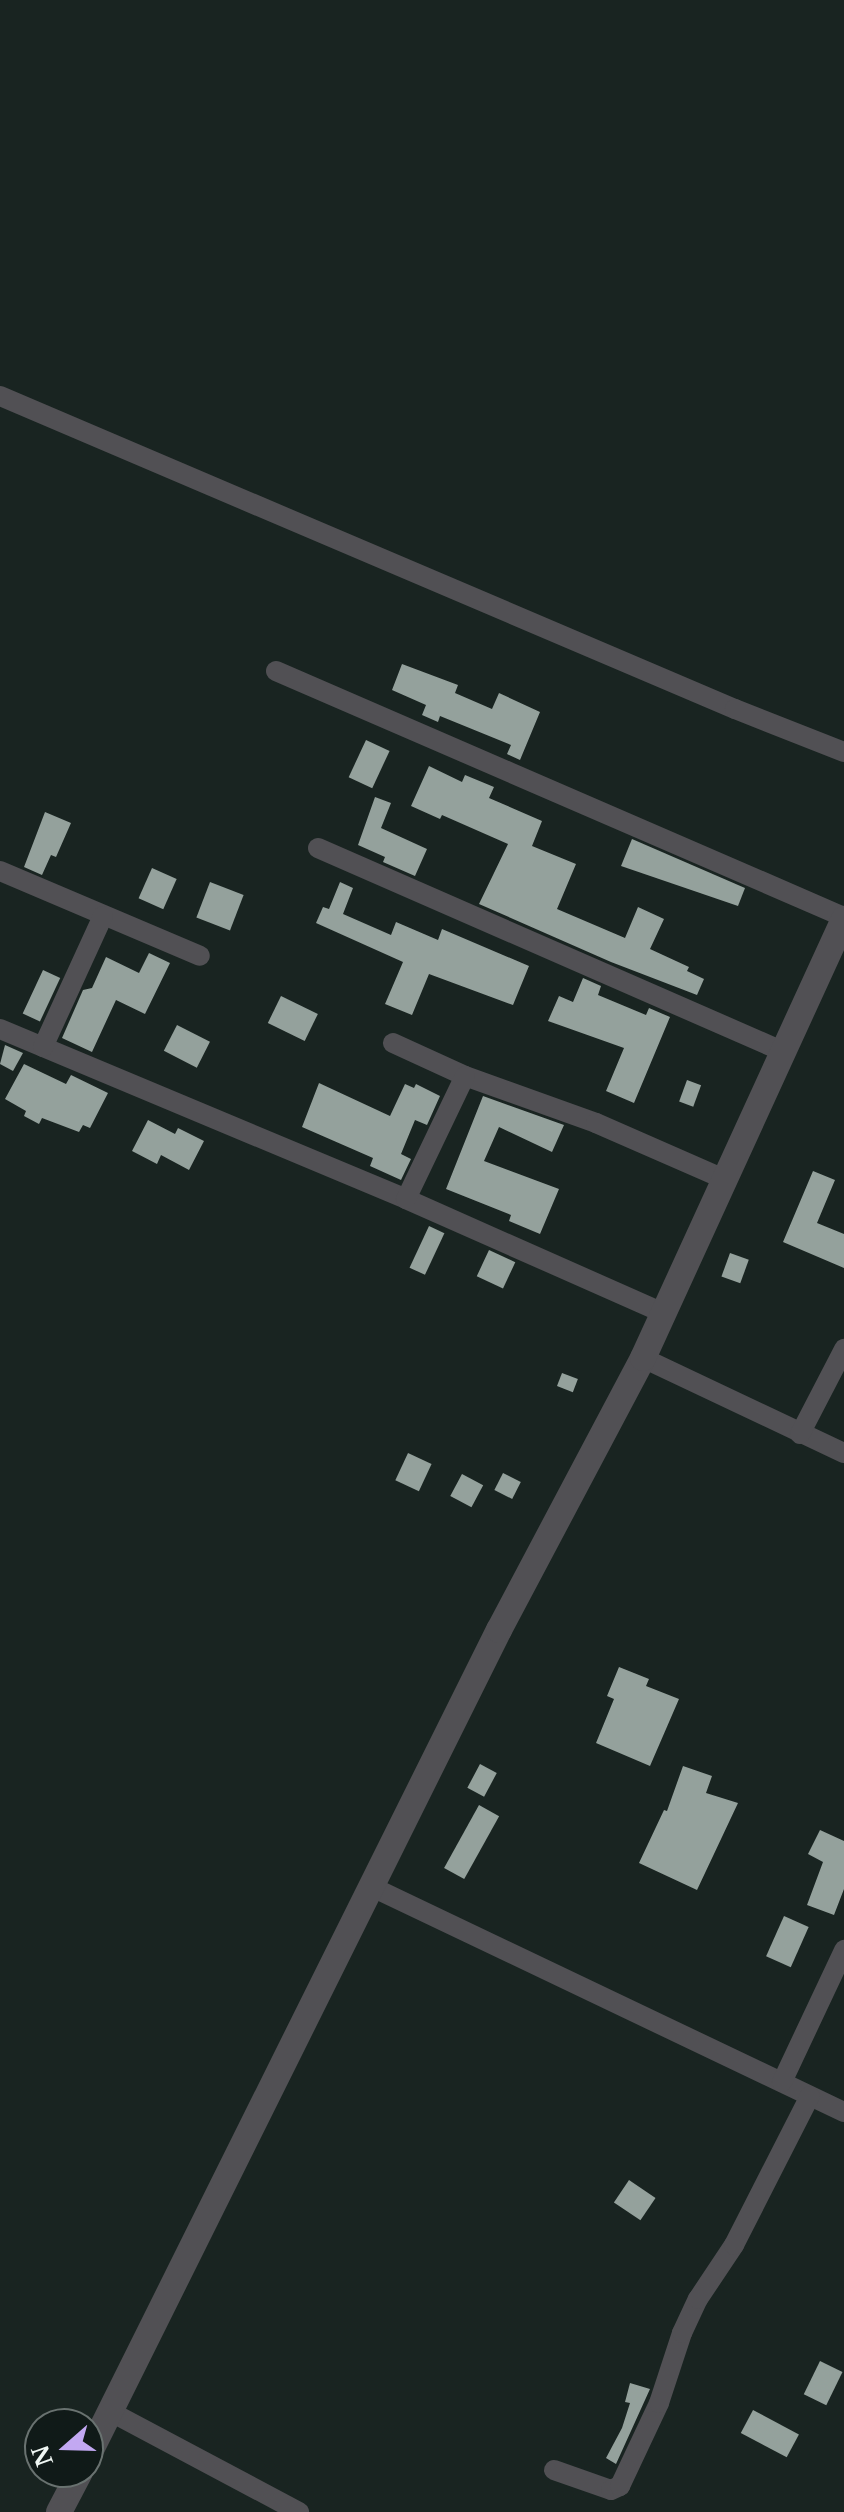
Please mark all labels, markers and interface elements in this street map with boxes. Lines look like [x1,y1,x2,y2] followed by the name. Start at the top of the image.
[24,2408,104,2488] north arrow
[27,2441,59,2470] text: N

